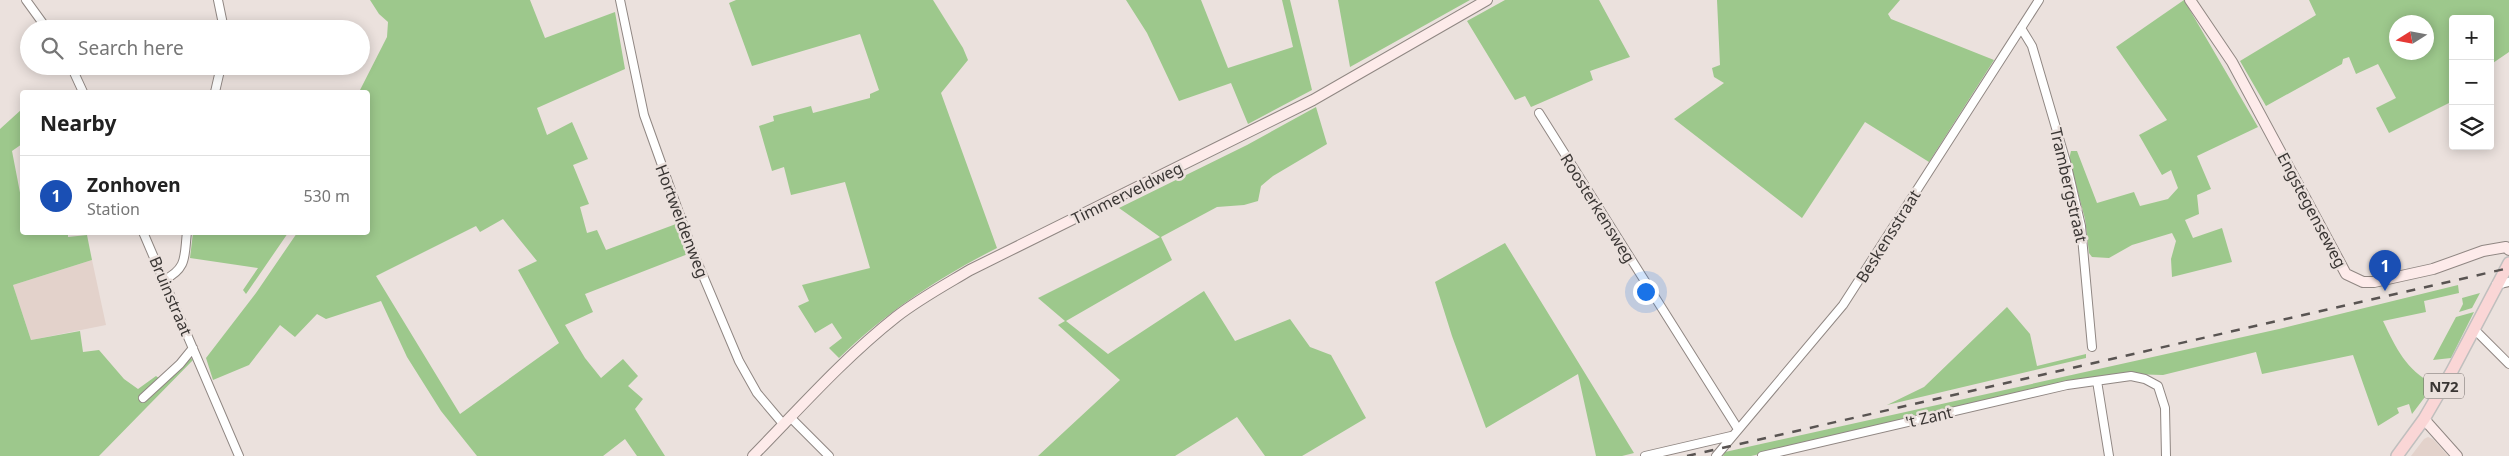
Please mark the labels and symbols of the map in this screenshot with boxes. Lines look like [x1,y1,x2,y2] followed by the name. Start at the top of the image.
[2389,15,2434,60] north arrow
[2045,126,2093,245] street label: Trambergstraat
[2272,148,2352,272] street label: Engstegenseweg
[1556,149,1640,267] street label: Roosterkensweg
[1068,157,1186,229] street label: Timmerveldweg
[650,161,714,281] street label: Hortweidenweg
[1851,185,1925,287] street label: Beskensstraat
[2369,250,2401,291] pin: 1
[144,253,198,339] street label: Bruinstraat
[1633,279,1659,305] your location
[2424,374,2464,398] road number: N72
[1903,401,1955,433] street label: 't Zant

